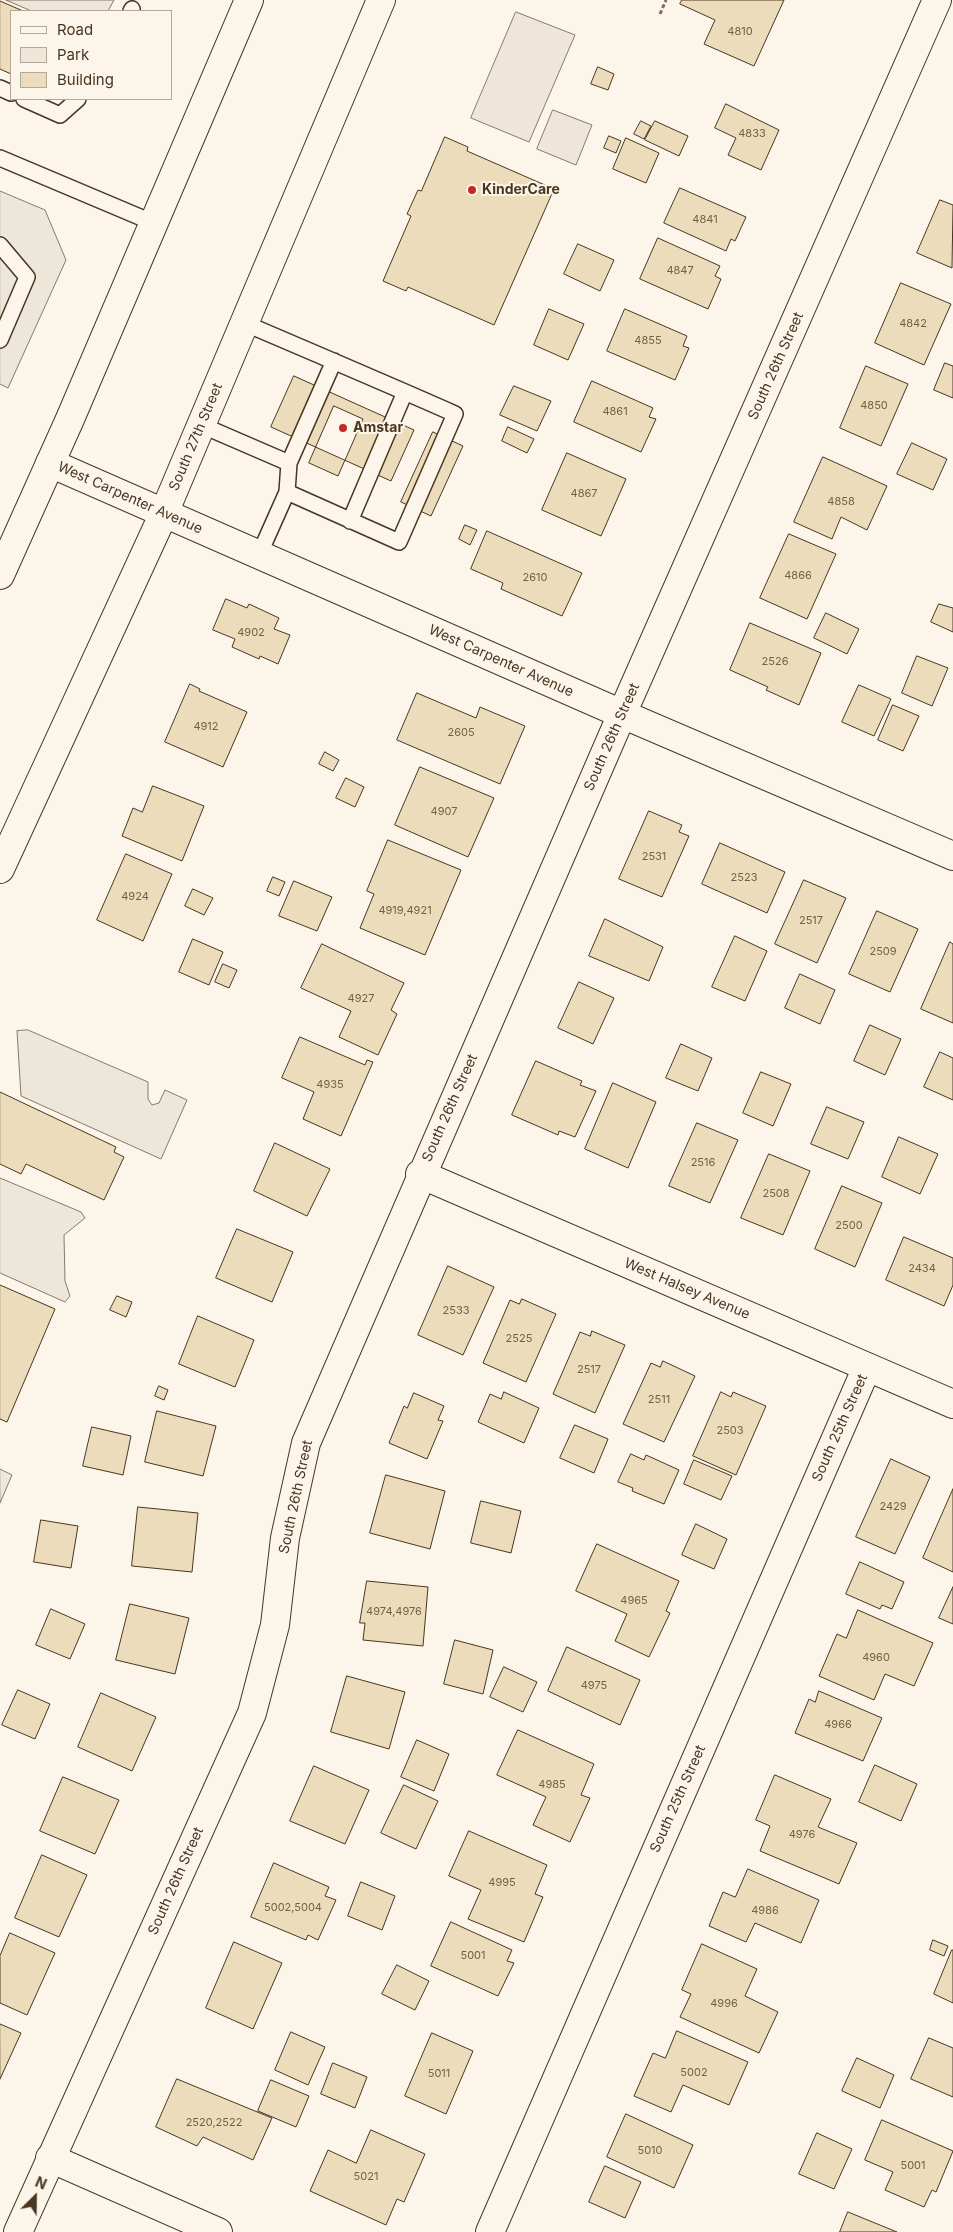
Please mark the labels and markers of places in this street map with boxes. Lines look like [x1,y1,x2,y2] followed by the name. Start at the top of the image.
[482,182,560,198] place label: KinderCare
[466,184,478,196] marker: KinderCare
[353,420,403,436] place label: Amstar
[337,422,349,434] marker: Amstar

